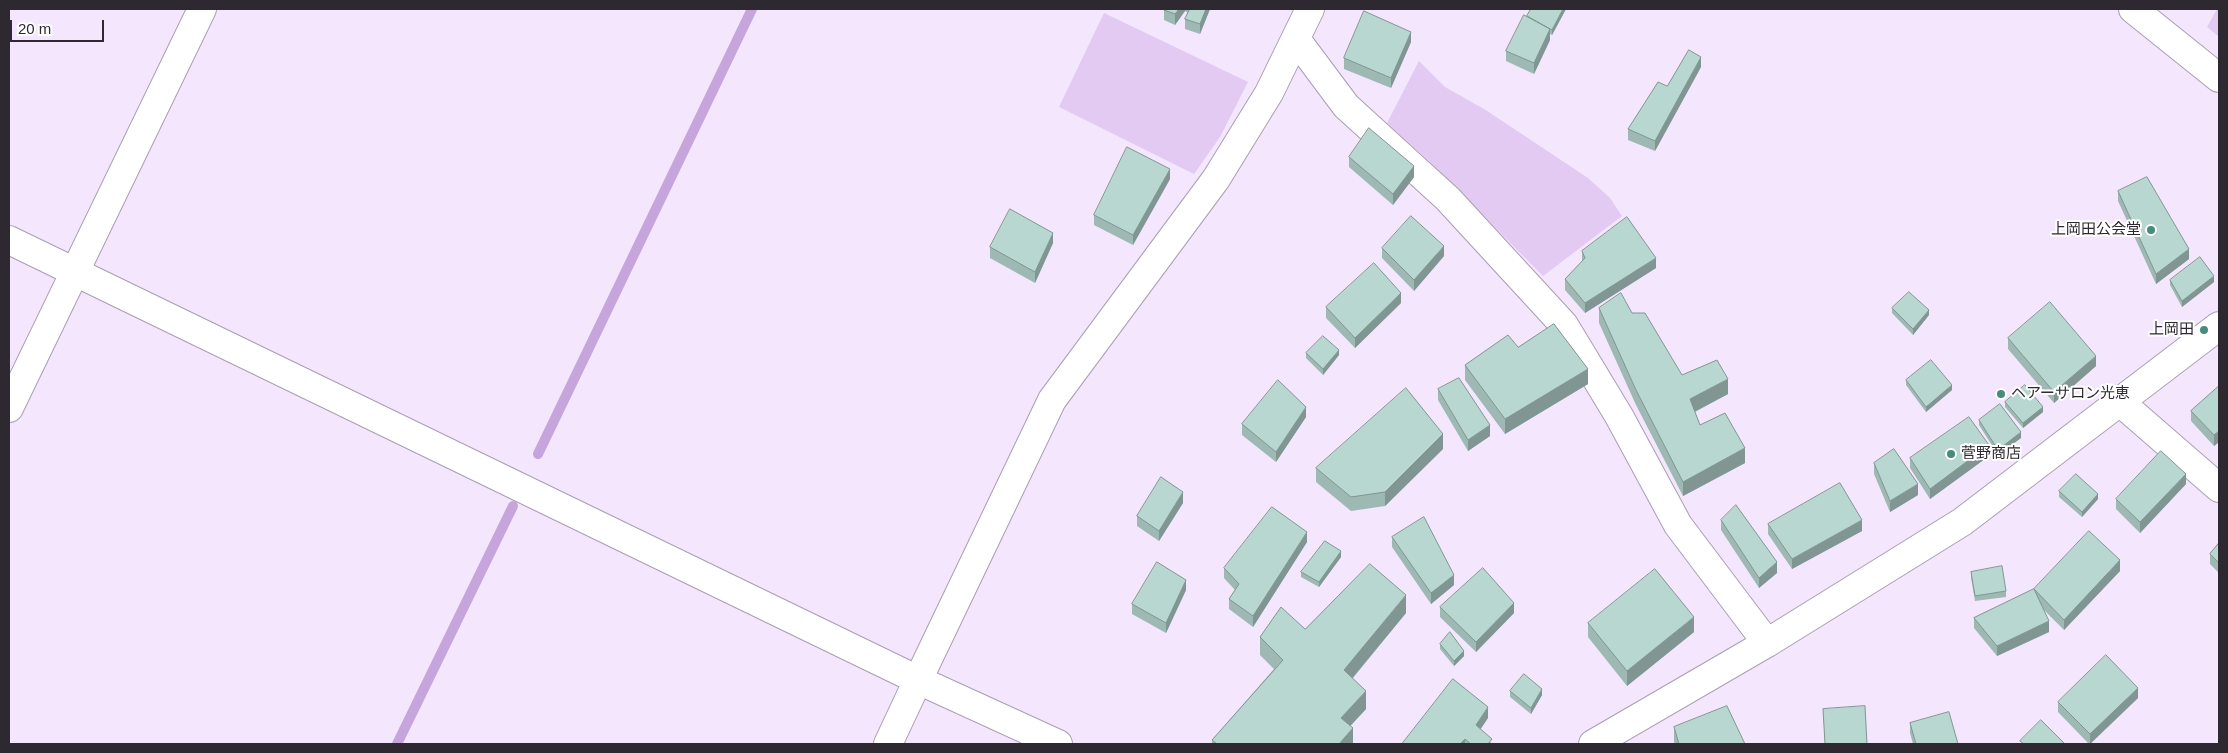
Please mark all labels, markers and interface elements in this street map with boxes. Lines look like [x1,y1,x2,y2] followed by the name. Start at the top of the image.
[12,10,106,42] scale bar
[18,20,51,37] text: 20 m
[2051,221,2141,239] place label: 上岡田公会堂
[2145,224,2157,236] marker: 上岡田公会堂
[2149,321,2194,339] place label: 上岡田
[2198,324,2210,336] marker: 上岡田
[2011,385,2130,403] place label: ヘアーサロン光恵
[1995,388,2007,400] marker: ヘアーサロン光恵
[1961,445,2021,463] place label: 菅野商店
[1945,448,1957,460] marker: 菅野商店

